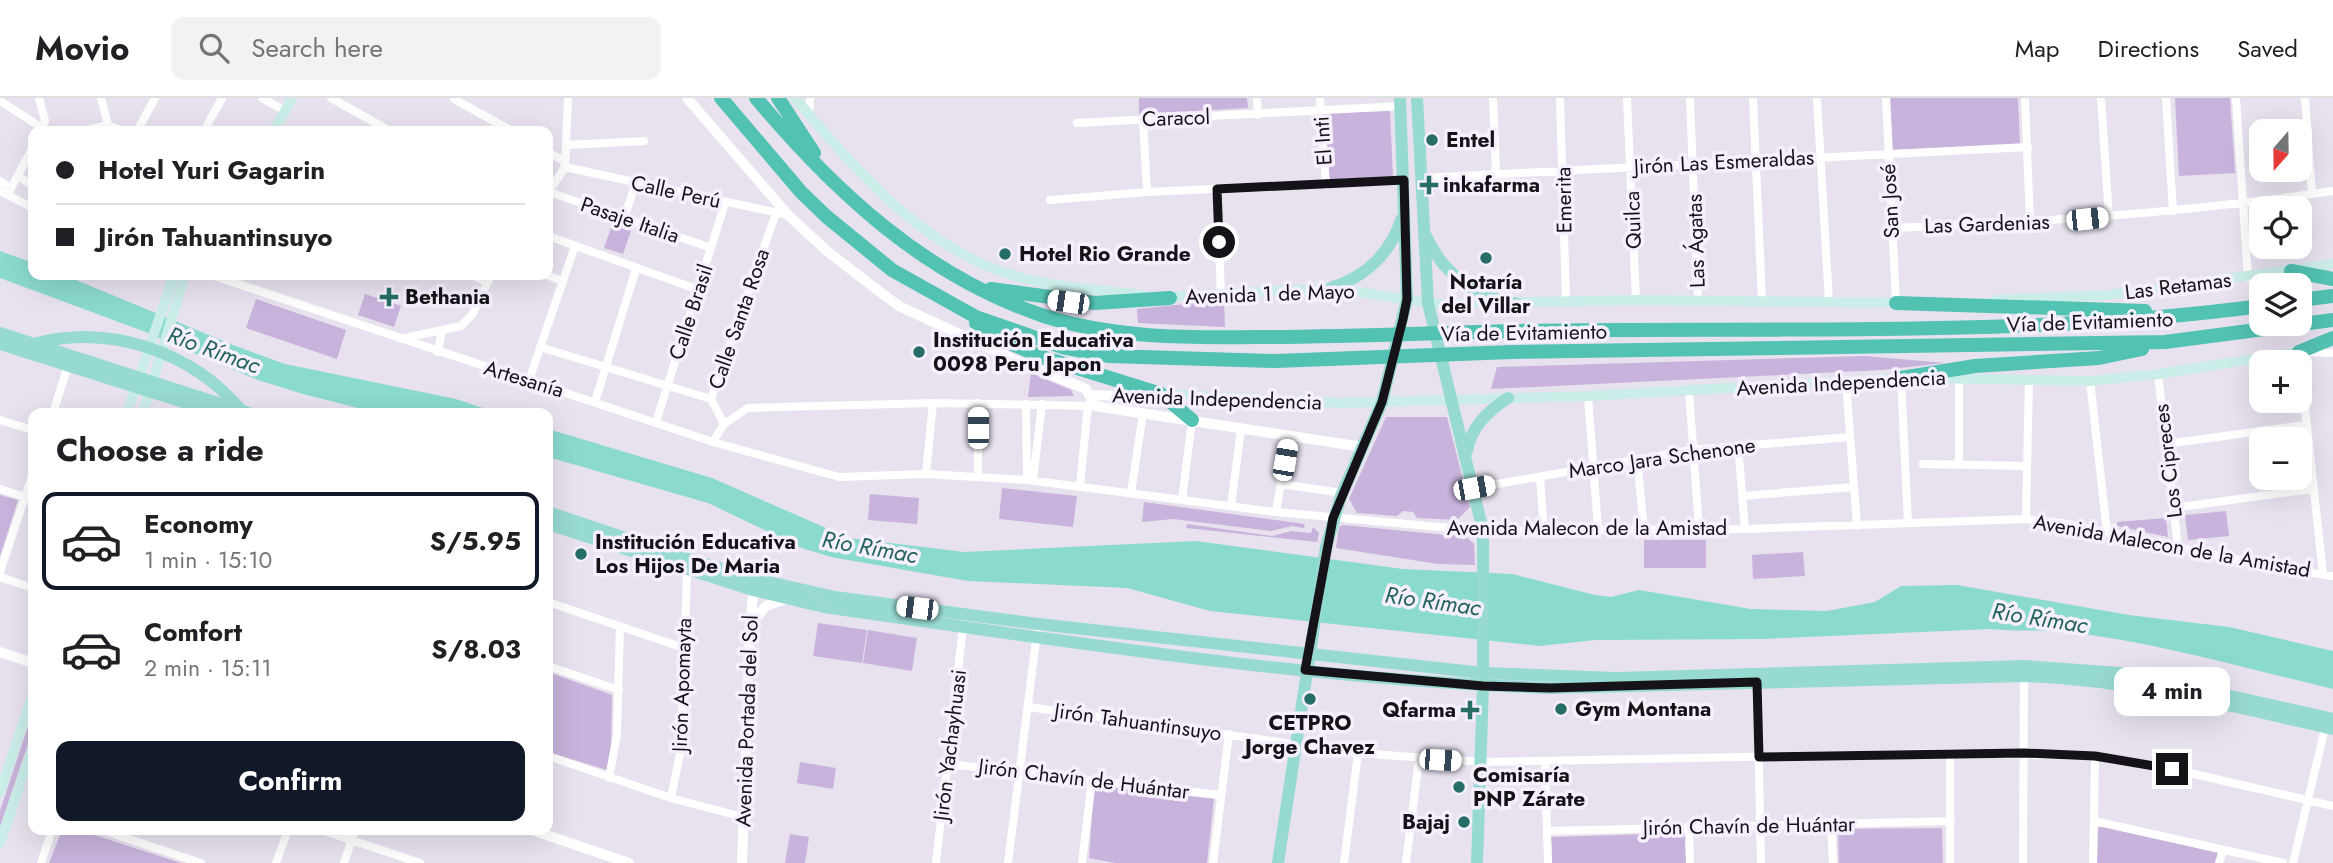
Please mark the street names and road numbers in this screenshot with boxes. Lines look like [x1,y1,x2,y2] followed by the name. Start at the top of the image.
[1141,102,1211,134] street label: Caracol
[1306,115,1340,167] street label: El Inti
[1630,142,1815,182] street label: Jirón Las Esmeraldas
[1873,163,1907,239] street label: San José
[1548,166,1580,234] street label: Emerita
[628,168,724,216] street label: Calle Perú
[577,189,683,251] street label: Pasaje Italia
[1617,190,1649,250] street label: Quilca
[1679,194,1713,288] street label: Las Ágatas
[1924,207,2050,241] street label: Las Gardenias
[701,245,777,393] street label: Calle Santa Rosa
[661,260,721,364] street label: Calle Brasil
[2123,265,2233,307] street label: Las Retamas
[1185,276,1355,312] street label: Avenida 1 de Mayo
[2006,304,2174,340] street label: Vía de Evitamiento
[1441,317,1607,349] street label: Vía de Evitamiento
[480,353,568,405] street label: Artesanía
[1736,363,1946,403] street label: Avenida Independencia
[1112,380,1322,418] street label: Avenida Independencia
[2146,402,2190,520] street label: Los Cipreces
[1567,430,1757,486] street label: Marco Jara Schenone
[2031,507,2313,585] street label: Avenida Malecon de la Amistad
[1447,513,1727,543] street label: Avenida Malecon de la Amistad
[728,614,766,828] street label: Avenida Portada del Sol
[665,617,699,756] street label: Jirón Apomayta
[925,668,974,825] street label: Jirón Yachayhuasi
[1049,695,1224,749] street label: Jirón Tahuantinsuyo
[974,751,1192,807] street label: Jirón Chavín de Huántar
[1640,809,1856,843] street label: Jirón Chavín de Huántar

